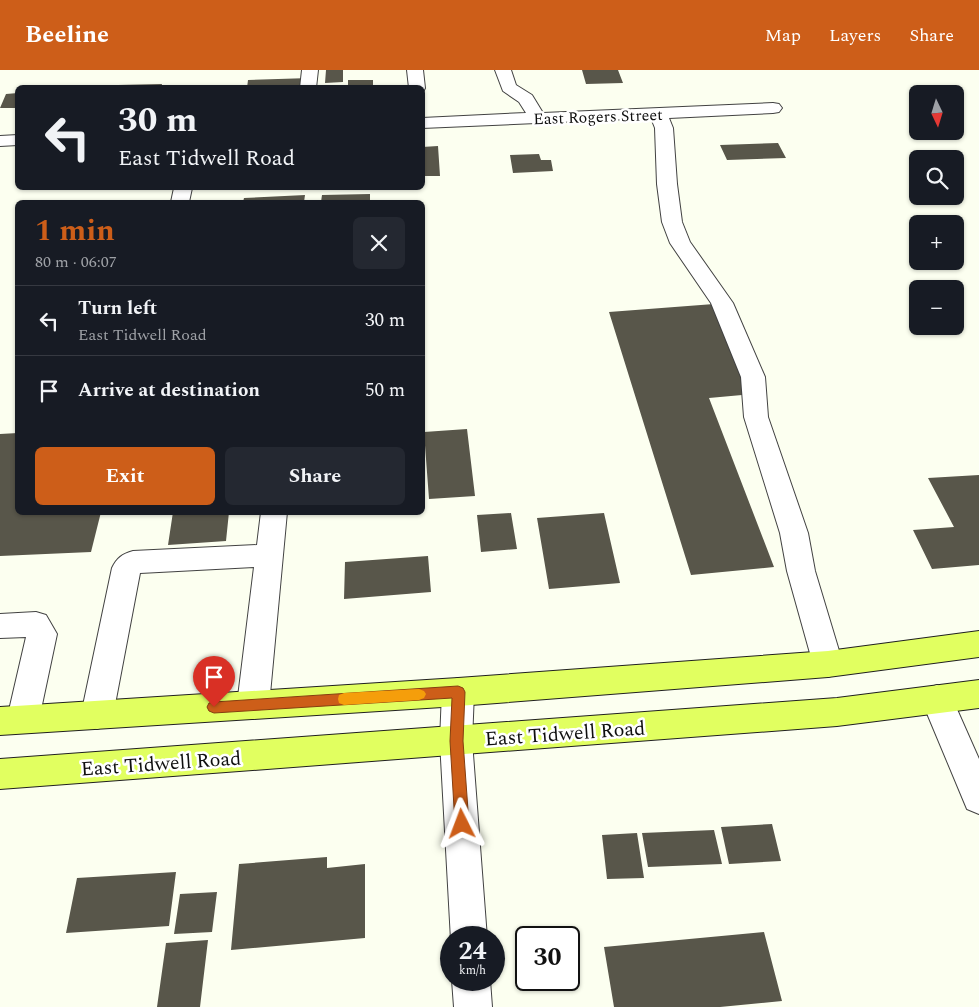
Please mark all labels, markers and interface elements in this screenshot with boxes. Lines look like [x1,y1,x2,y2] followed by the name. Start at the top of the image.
[25,17,109,53] text: Beeline
[765,22,801,49] text: Map
[829,22,881,49] text: Layers
[909,22,954,49] text: Share
[909,85,964,140] north arrow
[909,85,964,335] map controls
[118,94,198,147] text: 30 m
[533,103,663,131] street label: East Rogers Street
[35,105,100,170] icon: left
[118,142,295,175] text: East Tidwell Road
[909,150,964,205] button: search
[35,208,115,254] text: 1 min
[909,215,964,270] button: +
[353,217,405,269] button: close
[35,250,117,274] text: 80 m · 06:07
[909,280,964,335] button: −
[78,294,157,323] text: Turn left
[365,306,405,335] text: 30 m
[35,307,63,335] icon: left
[78,323,207,347] text: East Tidwell Road
[78,376,260,405] text: Arrive at destination
[365,376,405,405] text: 50 m
[35,377,63,405] icon: arrive
[35,447,215,505] button: Exit
[225,447,405,505] button: Share
[193,656,235,707] pin
[200,663,228,691] icon: arrive
[484,713,646,755] street label: East Tidwell Road
[80,743,242,785] street label: East Tidwell Road
[435,797,487,849] position arrow
[515,926,580,991] speed limit sign: 30
[458,933,487,971] text: 24
[459,961,486,980] text: km/h

